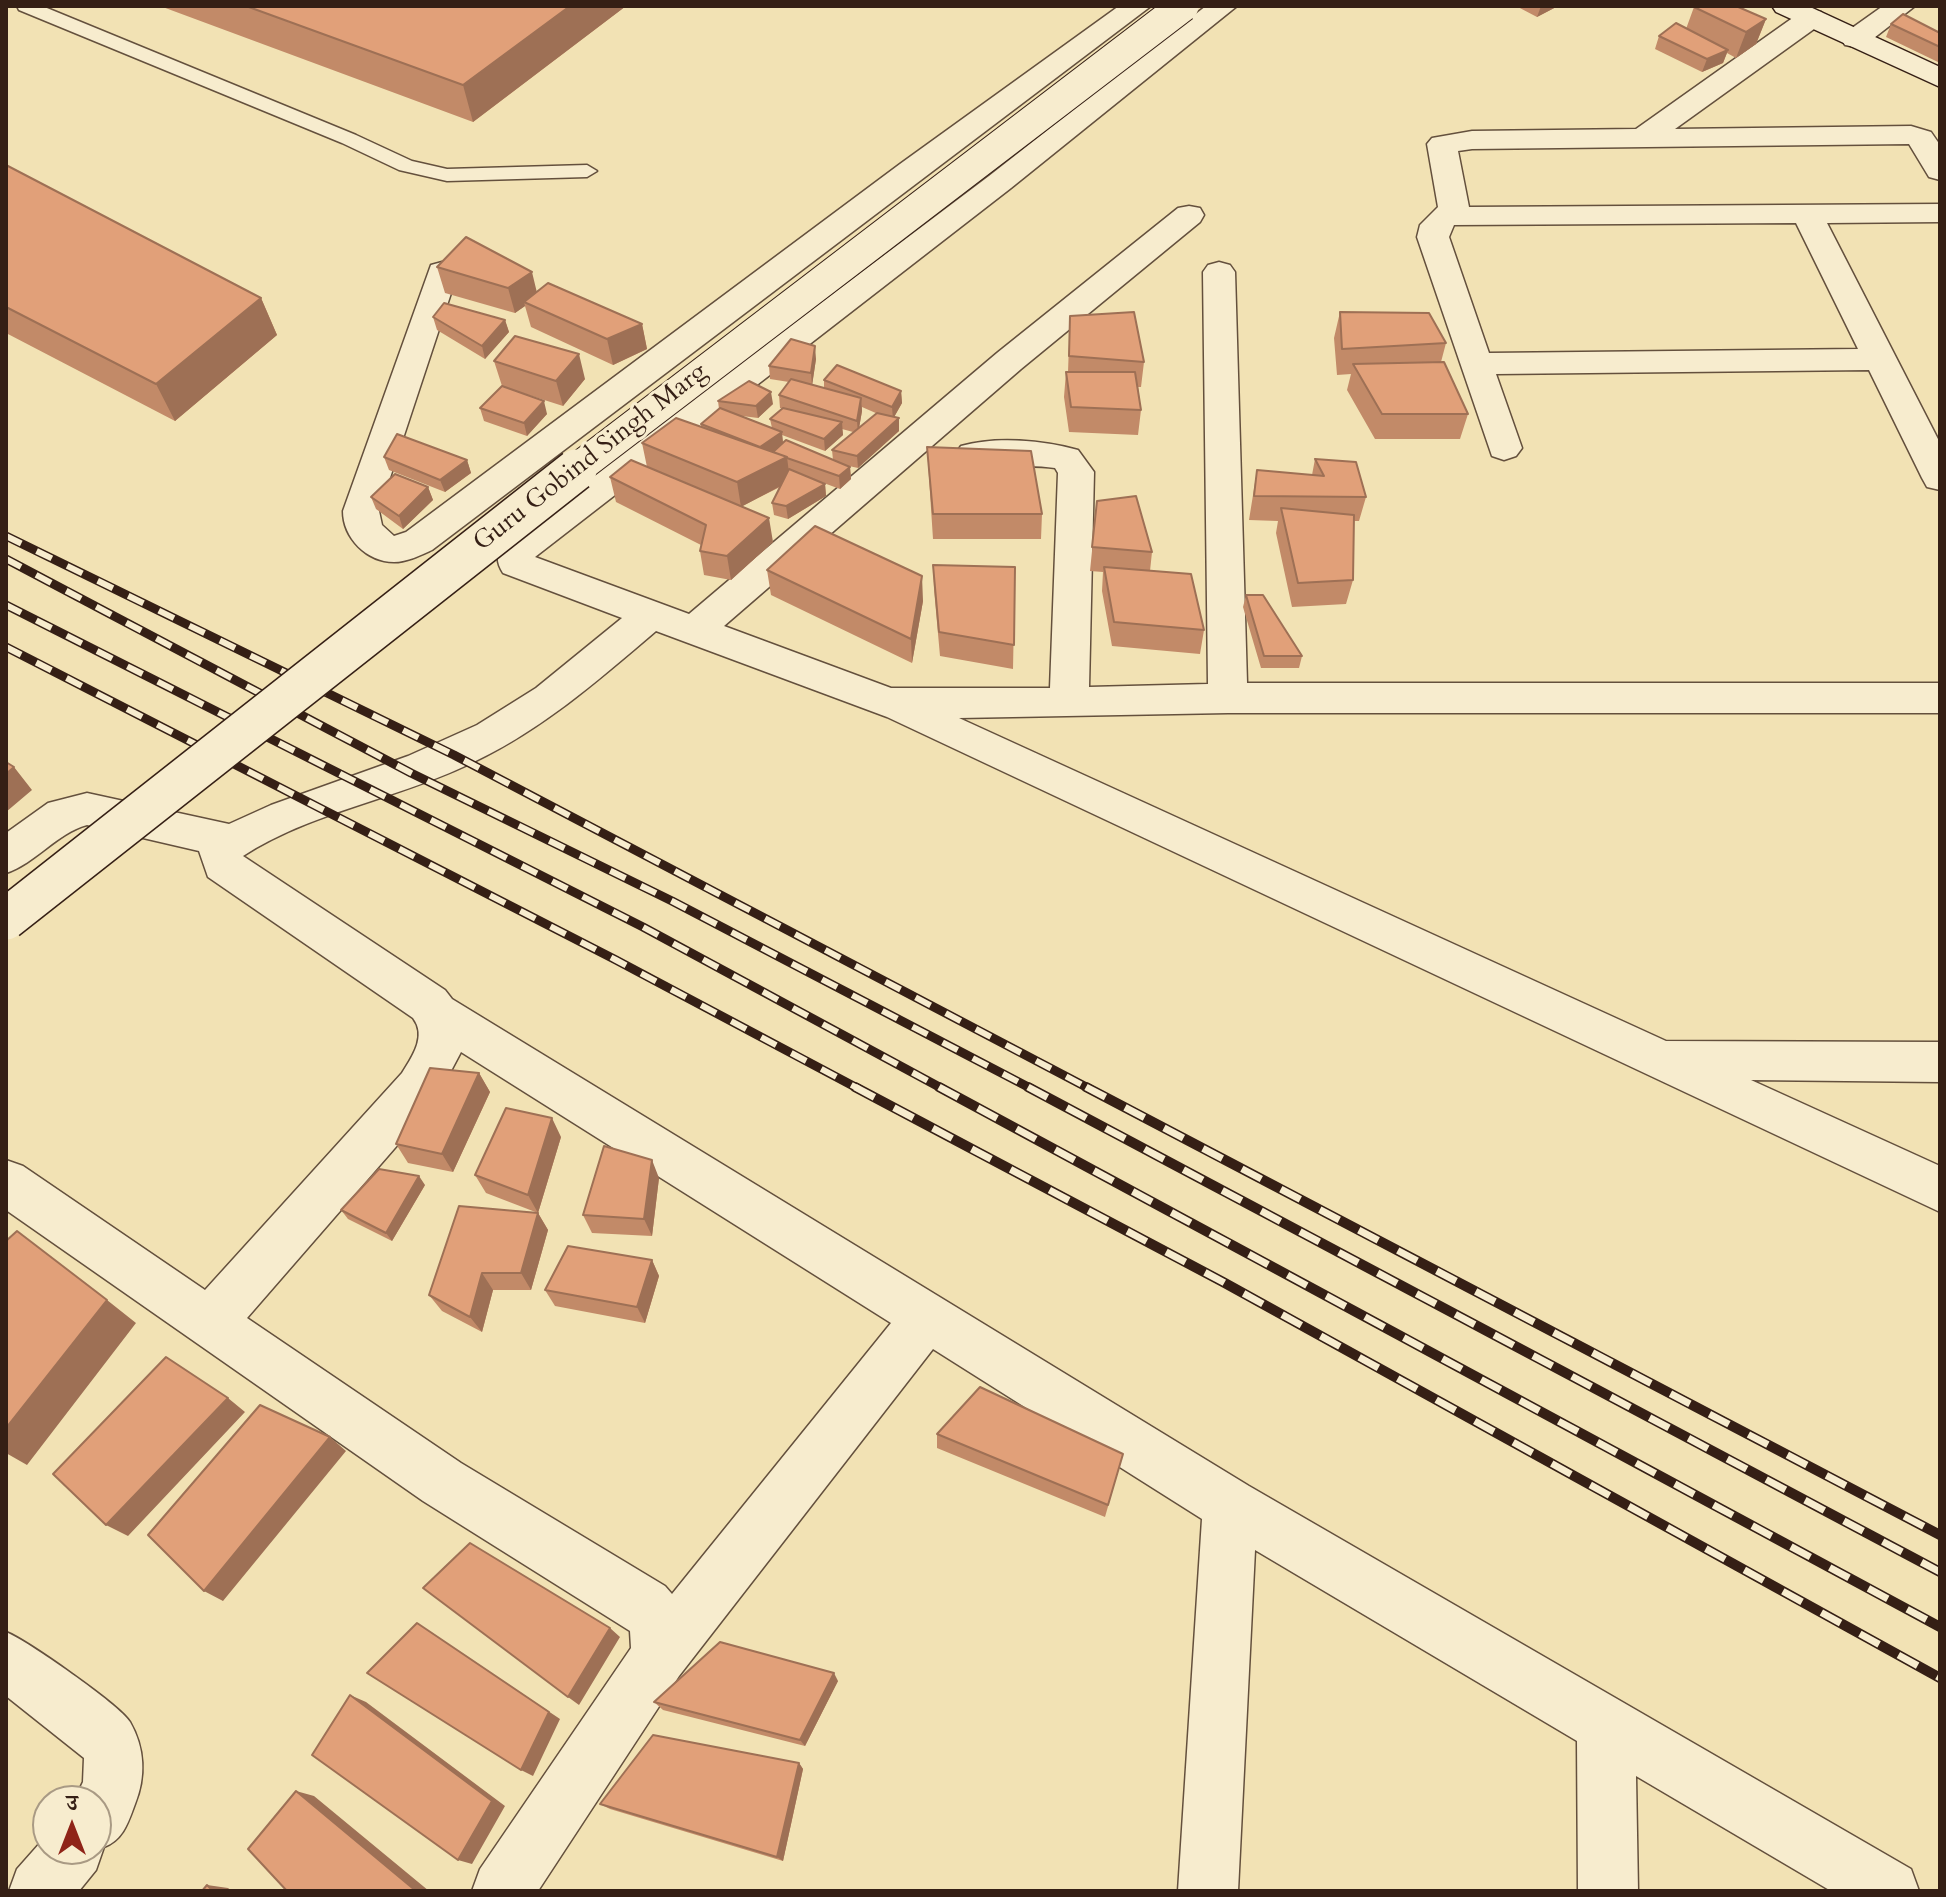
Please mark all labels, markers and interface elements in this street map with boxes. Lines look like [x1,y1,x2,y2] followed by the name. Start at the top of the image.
[468,357,714,559] street label: Guru Gobind Singh Marg
[32,1785,112,1865] north arrow
[66,1788,78,1818] text: उ

